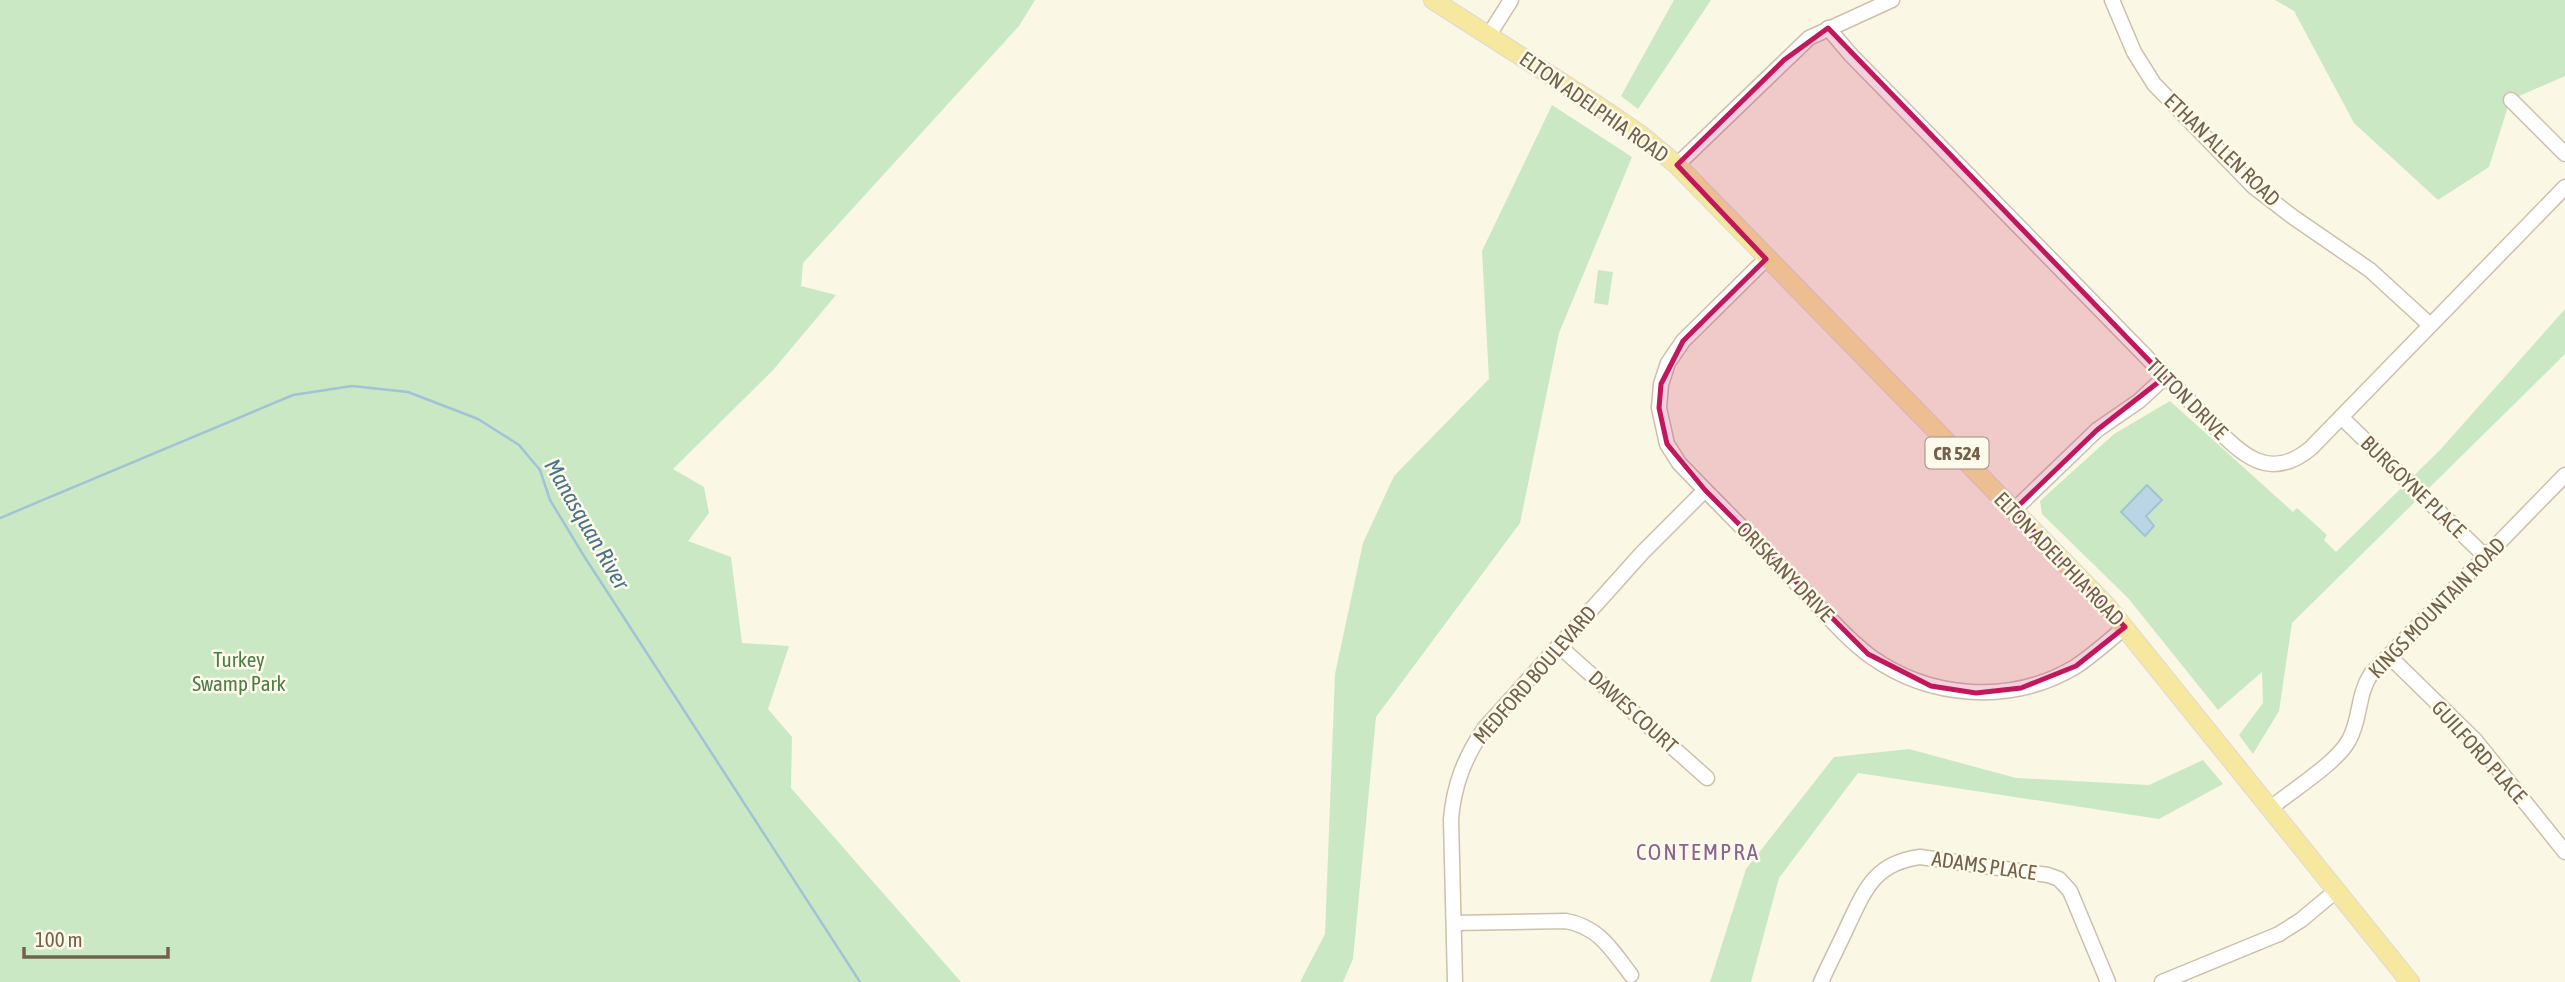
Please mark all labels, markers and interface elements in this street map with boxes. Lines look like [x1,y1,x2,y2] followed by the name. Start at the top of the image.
[1515,46,1674,167] street label: ELTON ADELPHIA ROAD
[2160,88,2285,210] street label: ETHAN ALLEN ROAD
[2142,353,2233,444] street label: TILTON DRIVE
[2356,430,2471,542] street label: BURGOYNE PLACE
[1926,437,1988,468] road number: CR 524
[539,454,635,595] water label: Manasquan River
[1990,487,2130,630] street label: ELTON ADELPHIA ROAD
[1732,517,1839,626] street label: ORISKANY DRIVE
[2363,532,2509,682] street label: KINGS MOUNTAIN ROAD
[1468,601,1601,748] street label: MEDFORD BOULEVARD
[192,647,286,695] park label: Turkey Swamp Park
[1584,665,1683,757] street label: DAWES COURT
[2427,695,2532,808] street label: GUILFORD PLACE
[1636,839,1760,865] district label: CONTEMPRA
[1930,846,2038,884] street label: ADAMS PLACE
[24,916,168,960] scale bar
[35,927,83,951] text: 100 m

